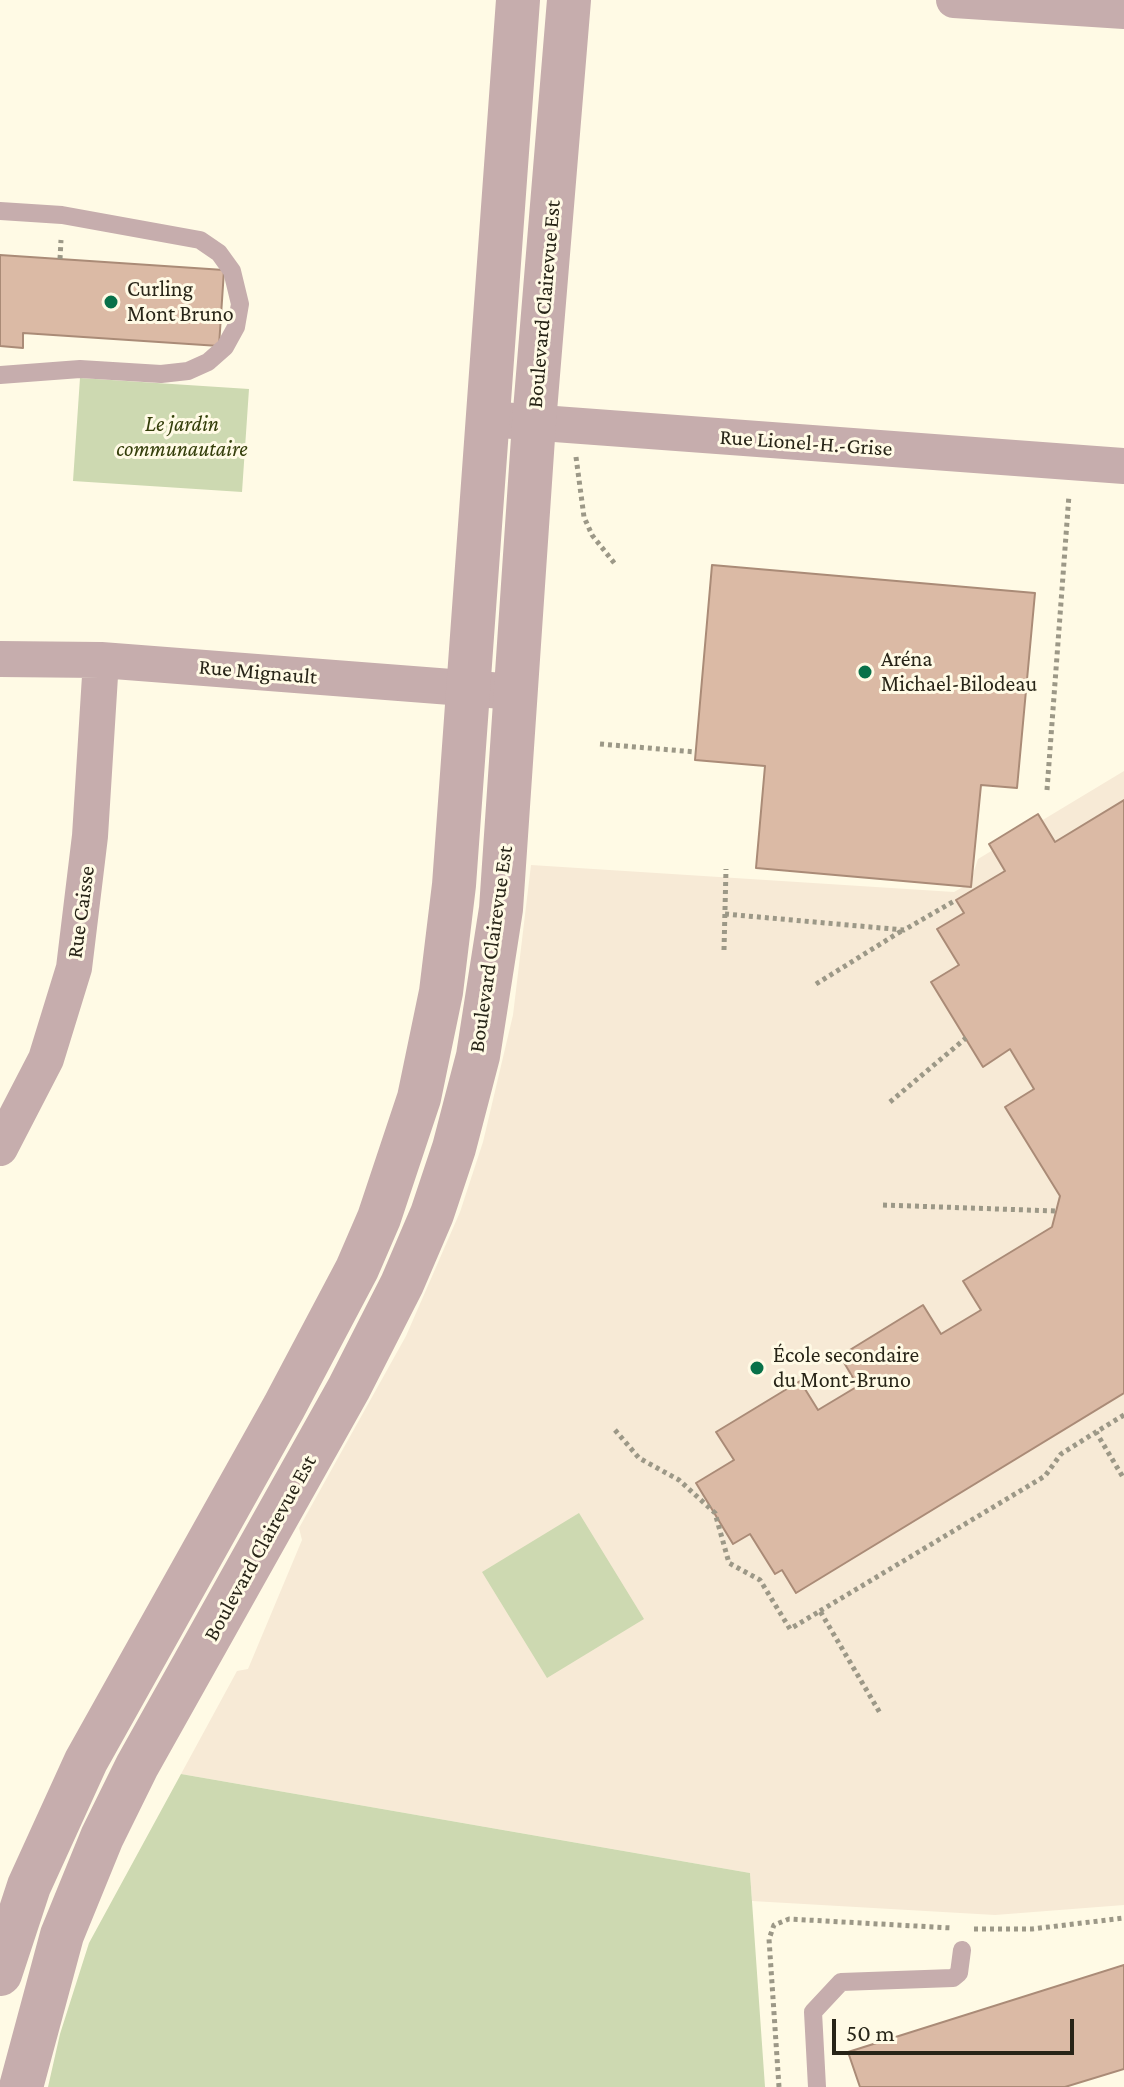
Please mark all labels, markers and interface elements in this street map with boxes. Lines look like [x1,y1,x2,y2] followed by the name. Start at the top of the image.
[522,199,566,409] street label: Boulevard Clairevue Est
[127,276,234,328] place label: Curling Mont Bruno
[102,293,120,311] marker: Curling Mont Bruno
[116,411,248,462] park label: Le jardin communautaire
[719,424,893,462] street label: Rue Lionel-H.-Grise
[881,646,1037,698] place label: Aréna Michael-Bilodeau
[198,654,318,690] street label: Rue Mignault
[856,663,874,681] marker: Aréna Michael-Bilodeau
[463,844,519,1054] street label: Boulevard Clairevue Est
[61,864,101,960] street label: Rue Caisse
[773,1342,919,1394] place label: École secondaire du Mont-Bruno
[748,1359,766,1377] marker: École secondaire du Mont-Bruno
[198,1450,322,1646] street label: Boulevard Clairevue Est
[836,2003,1078,2053] scale bar
[846,2019,895,2046] text: 50 m

